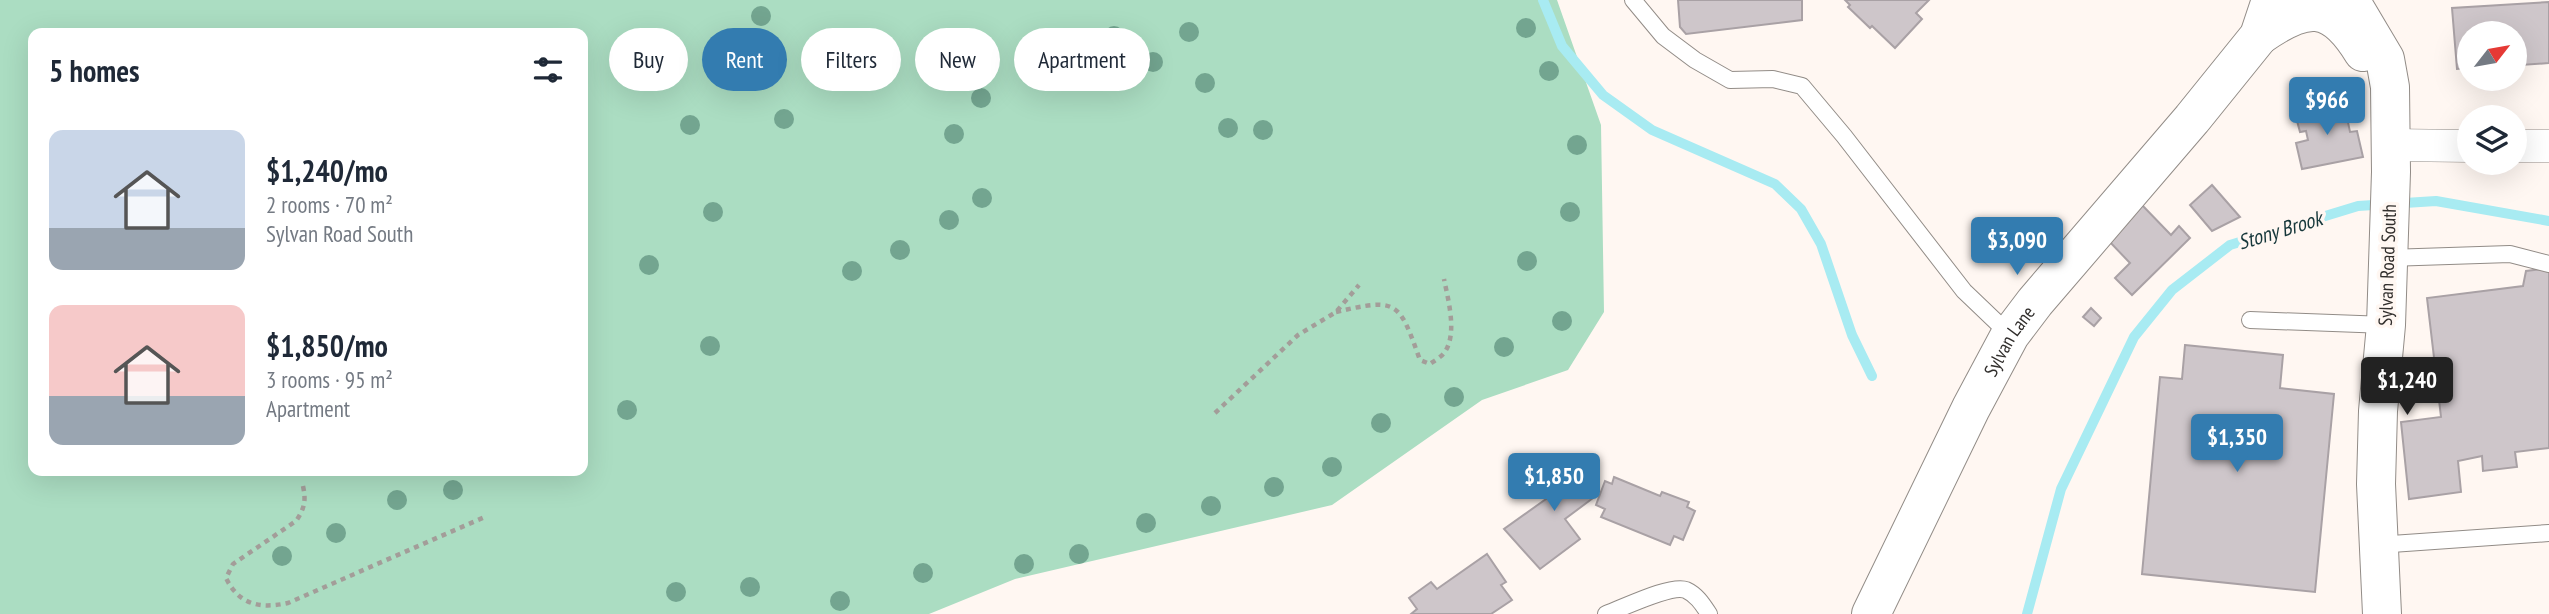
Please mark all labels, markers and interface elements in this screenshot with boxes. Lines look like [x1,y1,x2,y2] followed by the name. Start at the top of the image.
[2457,21,2527,91] north arrow
[2457,21,2527,175] map controls
[609,28,688,91] chip: Buy
[702,28,787,91] chip: Rent
[801,28,901,91] chip: Filters
[915,28,1000,91] chip: New
[1014,28,1150,91] chip: Apartment
[49,51,140,90] text: 5 homes
[529,51,567,89] icon: filters
[2286,78,2368,137] pin: $966
[2305,85,2349,114] text: $966
[2457,105,2527,175] button: layers
[266,151,388,190] text: $1,240/mo
[105,158,189,242] icon: home
[266,190,393,219] text: 2 rooms · 70 m²
[2235,204,2328,256] water label: Stony Brook
[2373,204,2401,326] street label: Sylvan Road South
[1960,218,2074,277] pin: $3,090
[266,219,413,248] text: Sylvan Road South
[1987,225,2047,254] text: $3,090
[1978,301,2040,380] street label: Sylvan Lane
[266,326,388,365] text: $1,850/mo
[105,333,189,417] icon: home
[2350,358,2464,417] pin: $1,240
[266,365,393,394] text: 3 rooms · 95 m²
[2377,365,2437,394] text: $1,240
[266,394,350,423] text: Apartment
[2180,414,2294,474] pin: $1,350
[2207,422,2267,451] text: $1,350
[1497,454,1611,513] pin: $1,850
[1524,461,1584,490] text: $1,850

